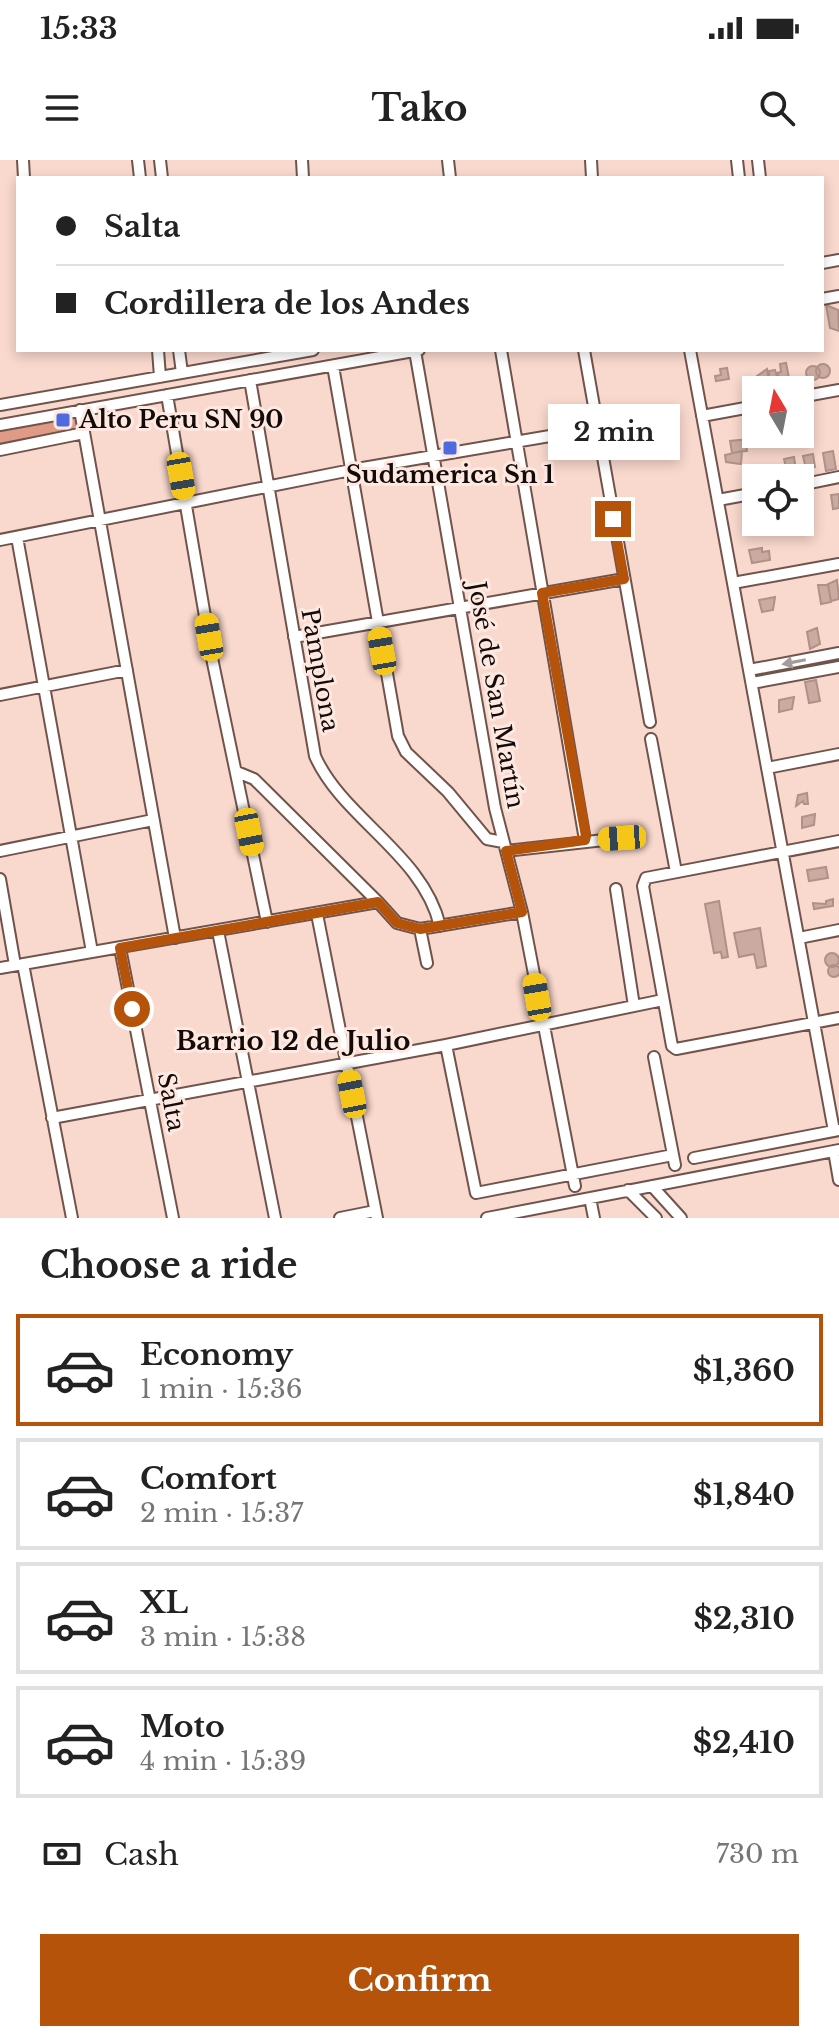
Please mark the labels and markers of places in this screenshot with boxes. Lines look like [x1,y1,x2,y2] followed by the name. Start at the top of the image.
[78,405,283,434] place label: Alto Peru SN 90
[54,411,72,429] marker: Alto Peru SN 90
[441,439,459,457] marker: Sudamerica Sn 1
[346,460,554,489] place label: Sudamerica Sn 1

